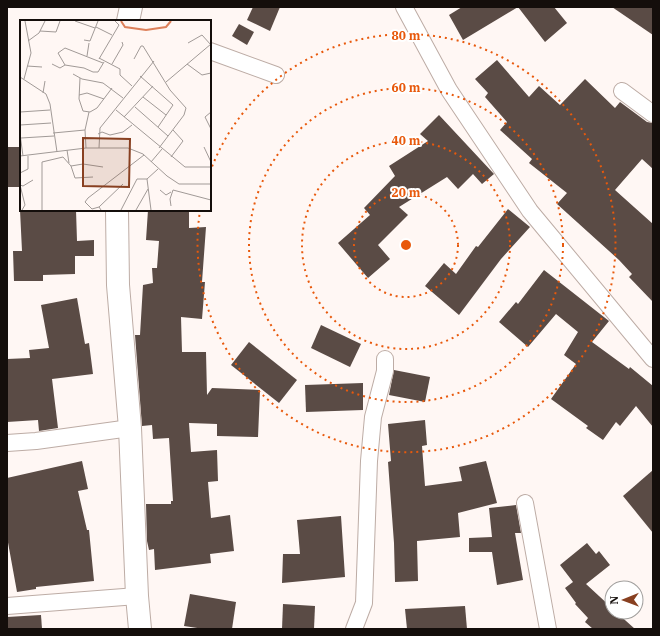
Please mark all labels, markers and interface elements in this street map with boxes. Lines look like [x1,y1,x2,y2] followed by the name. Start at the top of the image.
[20,20,211,211] inset map
[392,28,421,43] text: 80 m
[392,80,421,95] text: 60 m
[392,133,421,148] text: 40 m
[392,185,421,200] text: 20 m
[399,238,413,252] centre of rings
[604,580,644,620] north arrow
[607,595,621,605] text: N

